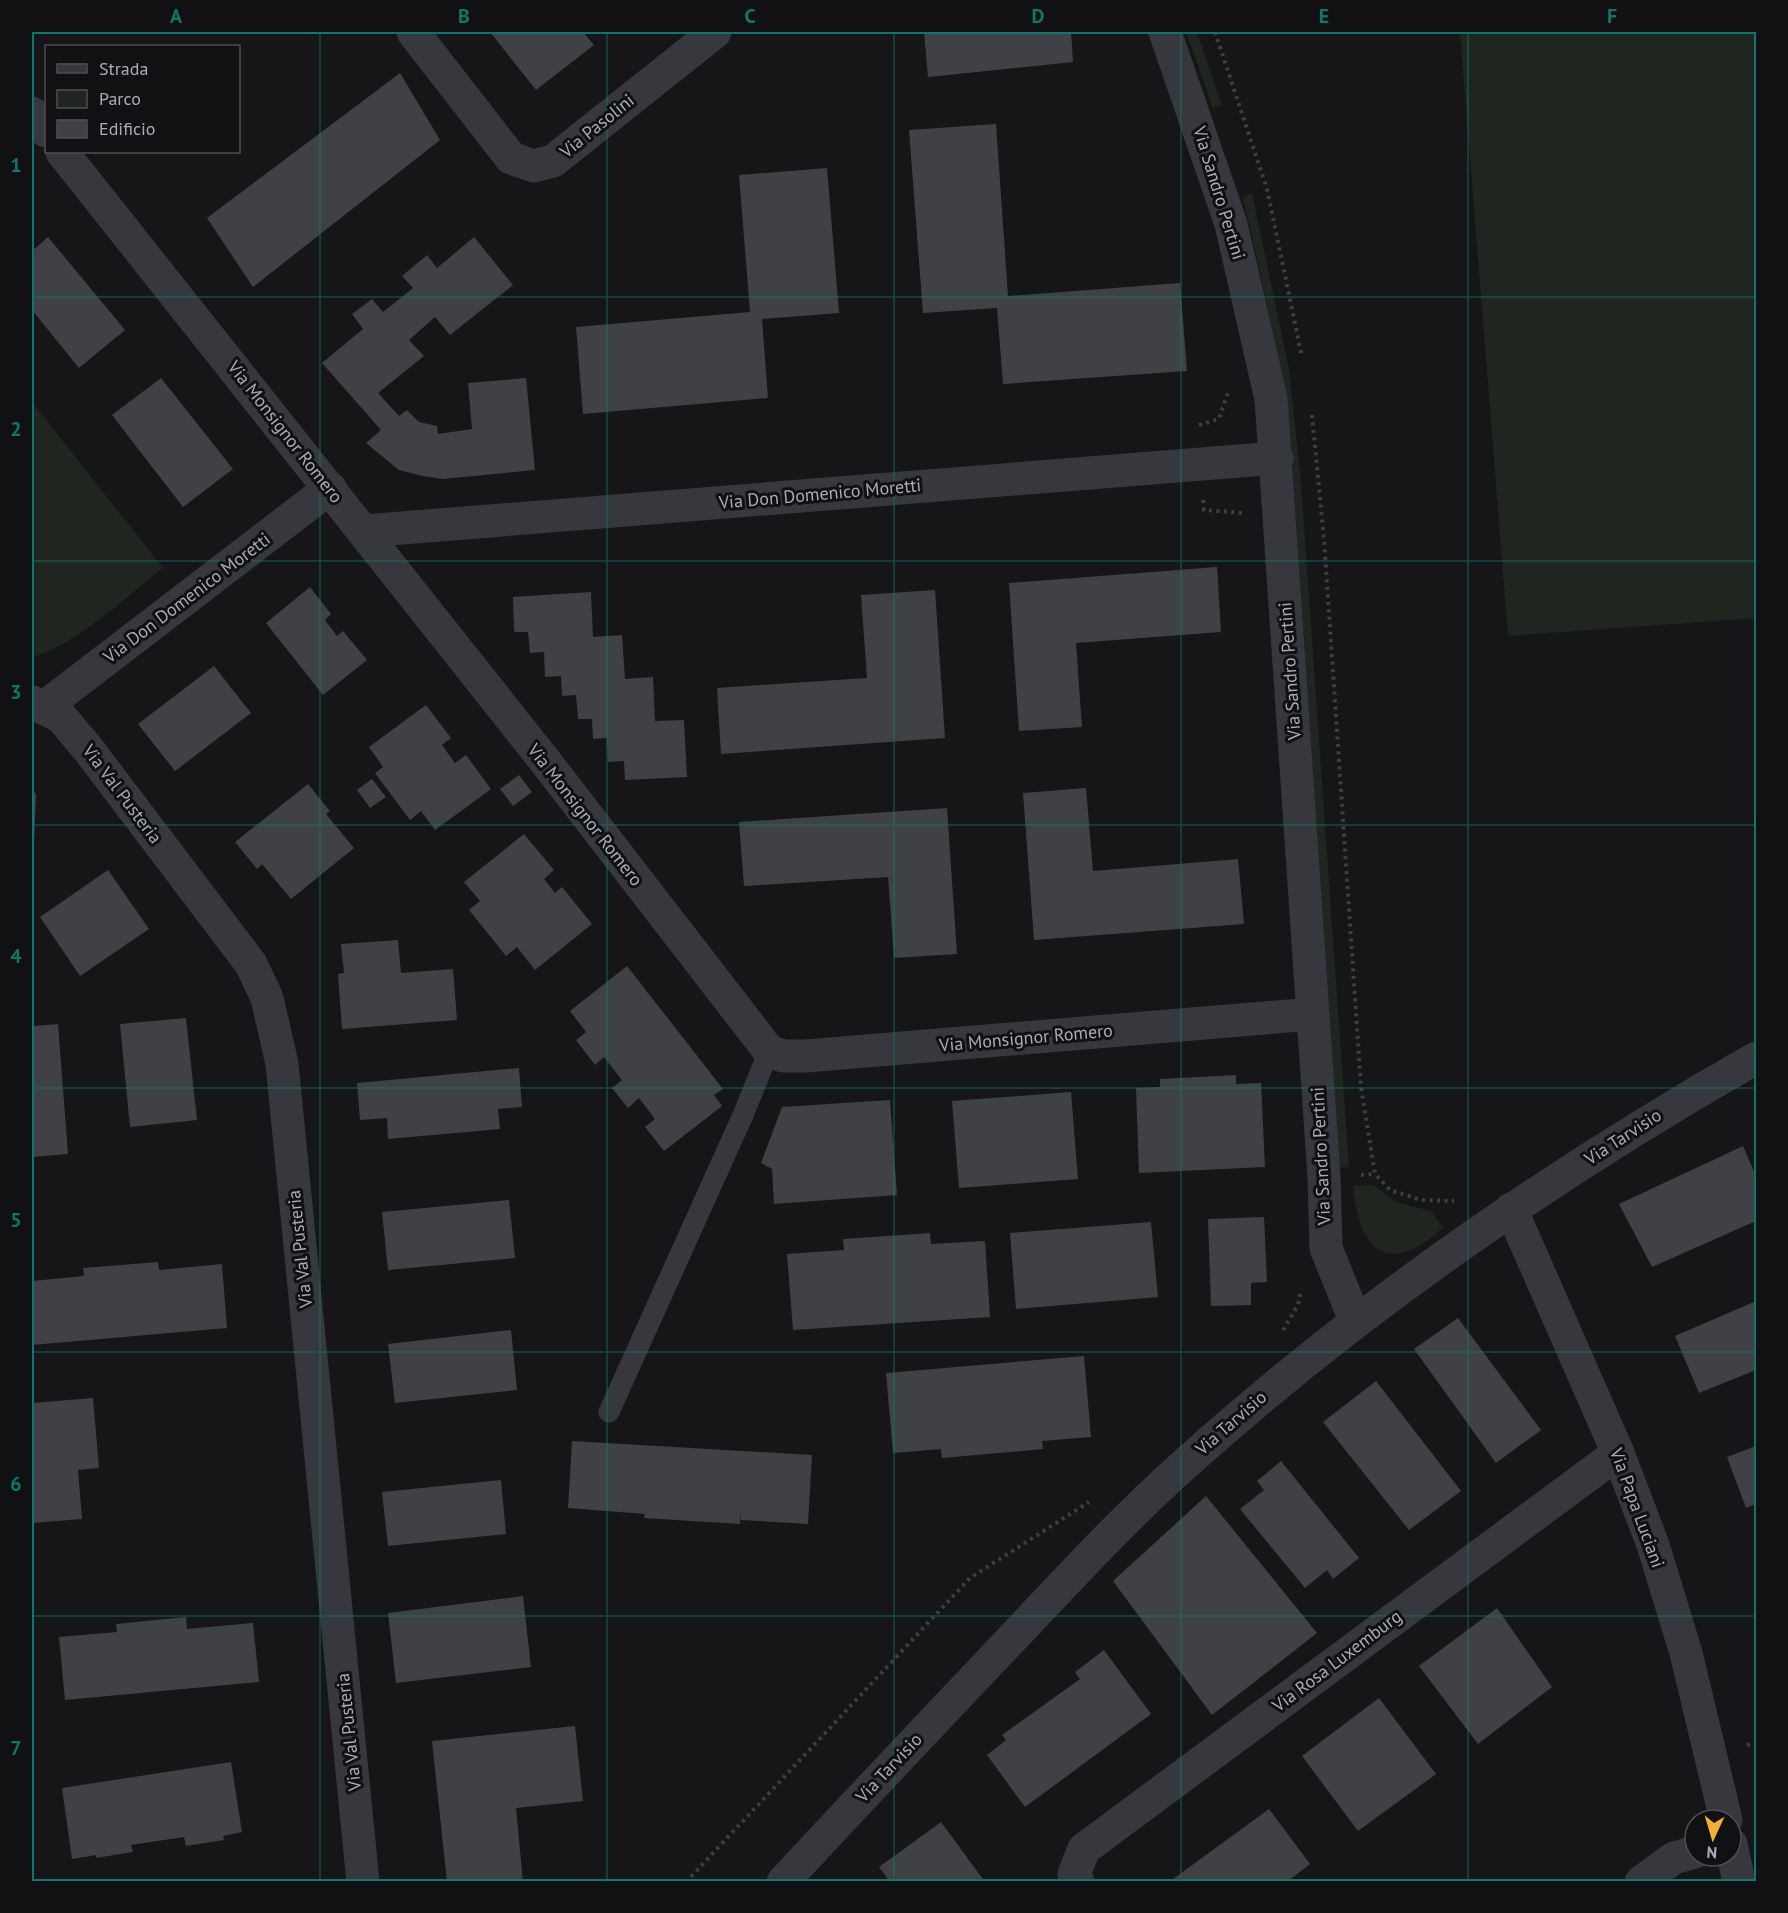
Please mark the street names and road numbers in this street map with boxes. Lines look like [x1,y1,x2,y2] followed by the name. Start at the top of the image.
[554,89,639,163] street label: Via Pasolini
[1188,122,1251,262] street label: Via Sandro Pertini
[222,355,348,507] street label: Via Monsignor Romero
[717,473,922,514] street label: Via Don Domenico Moretti
[98,527,275,668] street label: Via Don Domenico Moretti
[1273,601,1306,742] street label: Via Sandro Pertini
[522,738,648,890] street label: Via Monsignor Romero
[77,739,167,848] street label: Via Val Pusteria
[937,1018,1114,1057] street label: Via Monsignor Romero
[1305,1086,1336,1227] street label: Via Sandro Pertini
[1579,1103,1665,1170] street label: Via Tarvisio
[282,1189,317,1310] street label: Via Val Pusteria
[1190,1385,1271,1460] street label: Via Tarvisio
[1605,1444,1670,1571] street label: Via Papa Luciani
[1267,1604,1406,1717] street label: Via Rosa Luxemburg
[331,1672,366,1793] street label: Via Val Pusteria
[850,1728,927,1808] street label: Via Tarvisio

